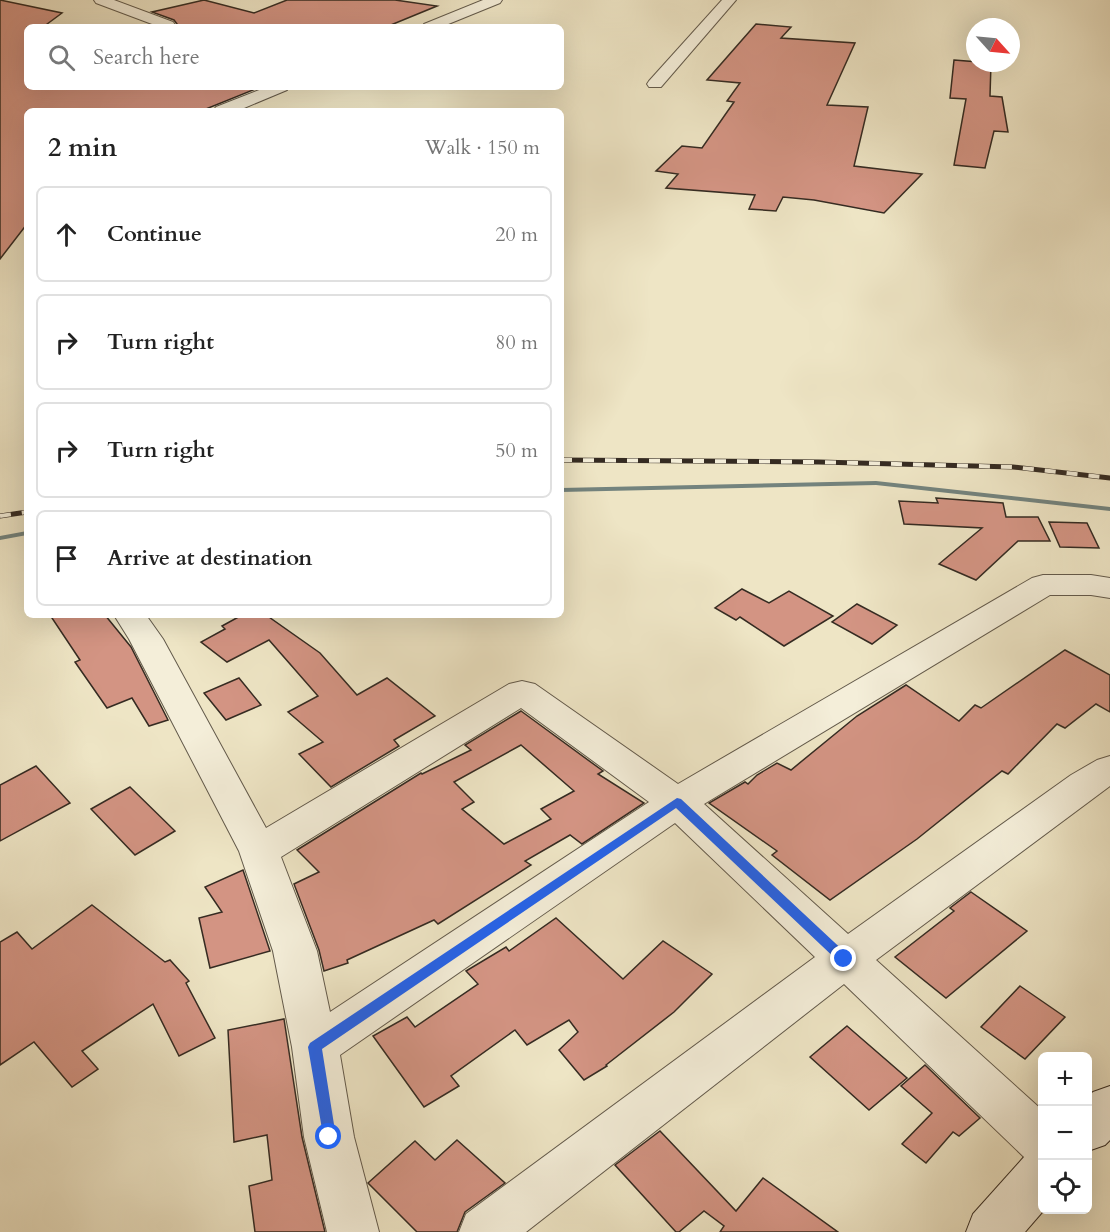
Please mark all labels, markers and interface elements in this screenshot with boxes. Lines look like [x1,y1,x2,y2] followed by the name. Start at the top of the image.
[966,18,1020,72] north arrow
[24,24,564,90] search box
[45,41,78,74] icon: search
[93,42,200,72] text: Search here
[48,130,117,165] text: 2 min
[425,134,540,161] text: Walk · 150 m
[50,218,83,251] icon: ahead
[107,219,202,249] text: Continue
[495,221,538,248] text: 20 m
[50,326,83,359] icon: right
[107,327,214,357] text: Turn right
[495,329,538,356] text: 80 m
[50,434,83,467] icon: right
[107,435,214,465] text: Turn right
[495,437,538,464] text: 50 m
[50,542,83,575] icon: arrive
[107,543,312,573] text: Arrive at destination
[830,945,856,971] route end
[1038,1052,1092,1214] map controls
[1038,1052,1092,1106] button: +
[1038,1106,1092,1160] button: −
[315,1123,341,1149] route start
[1038,1160,1092,1214] button: locate

